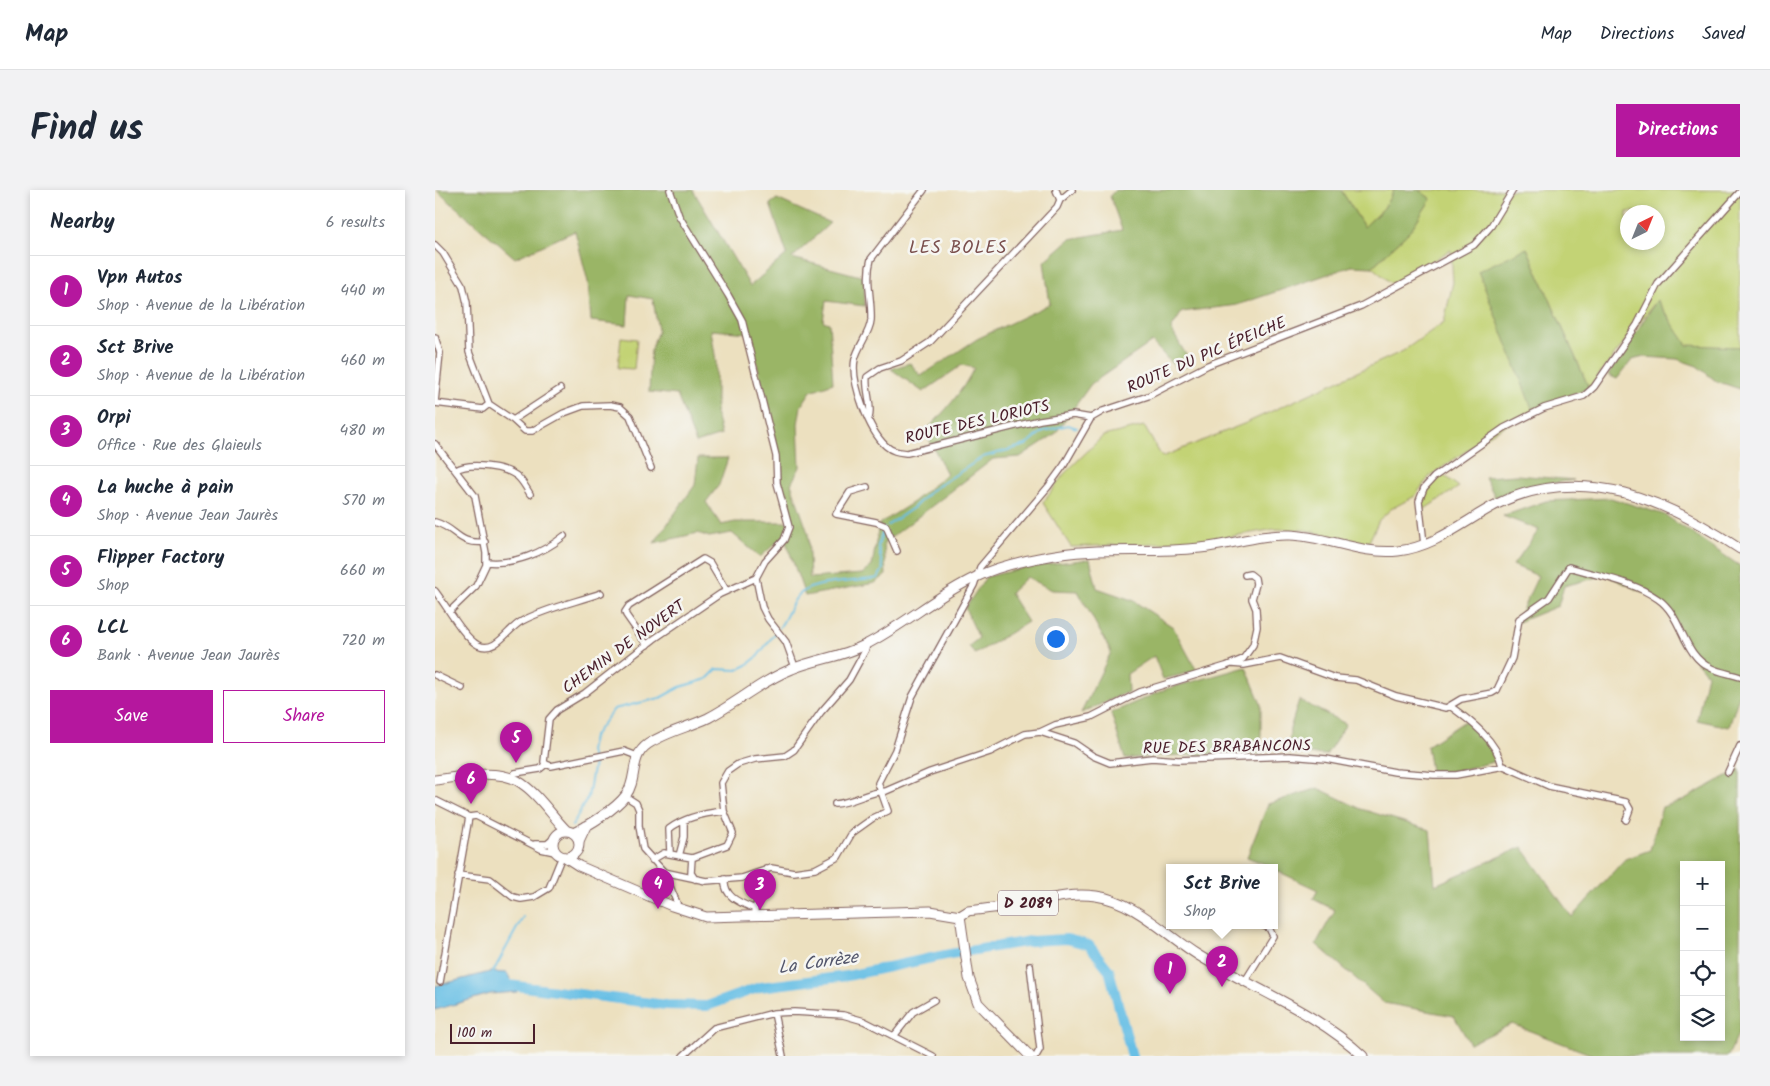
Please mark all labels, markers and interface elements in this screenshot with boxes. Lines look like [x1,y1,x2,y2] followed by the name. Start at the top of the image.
[25,15,68,54] text: Map
[1540,20,1572,49] text: Map
[1600,20,1674,49] text: Directions
[1702,20,1745,49] text: Saved
[30,102,143,158] text: Find us
[1616,104,1740,157] button: Directions
[1620,205,1665,250] north arrow
[50,206,115,239] text: Nearby
[326,210,385,235] text: 6 results
[909,234,1007,263] district label: LES BOLES
[97,263,182,293] text: Vpn Autos
[64,278,68,303] text: 1
[340,278,385,303] text: 440 m
[97,293,305,318] text: Shop · Avenue de la Libération
[1123,310,1291,400] street label: ROUTE DU PIC ÉPEICHE
[97,333,174,363] text: Sct Brive
[61,348,71,373] text: 2
[340,348,385,373] text: 460 m
[97,363,305,388] text: Shop · Avenue de la Libération
[903,394,1052,451] street label: ROUTE DES LORIOTS
[97,403,131,433] text: Orpi
[62,418,70,443] text: 3
[339,418,385,443] text: 480 m
[97,433,262,458] text: Office · Rue des Glaieuls
[97,473,233,503] text: La huche à pain
[62,488,70,513] text: 4
[342,488,385,513] text: 570 m
[97,503,278,528] text: Shop · Avenue Jean Jaurès
[97,543,224,573] text: Flipper Factory
[62,558,70,583] text: 5
[340,558,385,583] text: 660 m
[97,573,129,598] text: Shop
[557,593,692,701] street label: CHEMIN DE NOVERT
[97,613,129,643] text: LCL
[1043,626,1069,652] your location
[62,628,70,653] text: 6
[341,628,385,653] text: 720 m
[97,643,280,668] text: Bank · Avenue Jean Jaurès
[50,690,213,743] button: Save
[223,690,385,743] button: Share
[500,722,532,763] pin: 5
[1143,734,1312,761] street label: RUE DES BRABANCONS
[455,763,487,804] pin: 6
[1680,861,1725,1041] map controls
[1680,861,1725,906] button: +
[1166,864,1278,929] popup
[642,868,674,909] pin: 4
[744,869,776,910] pin: 3
[1184,869,1260,899] text: Sct Brive
[998,890,1058,916] road number: D 2089
[1184,899,1216,924] text: Shop
[1680,906,1725,951] button: −
[776,943,862,983] water label: La Corrèze
[1206,946,1238,987] pin: 2
[1680,951,1725,996] button: locate
[1154,953,1186,994] pin: 1
[1680,996,1725,1041] button: layers
[450,1021,535,1044] scale bar
[457,1022,492,1044] text: 100 m

